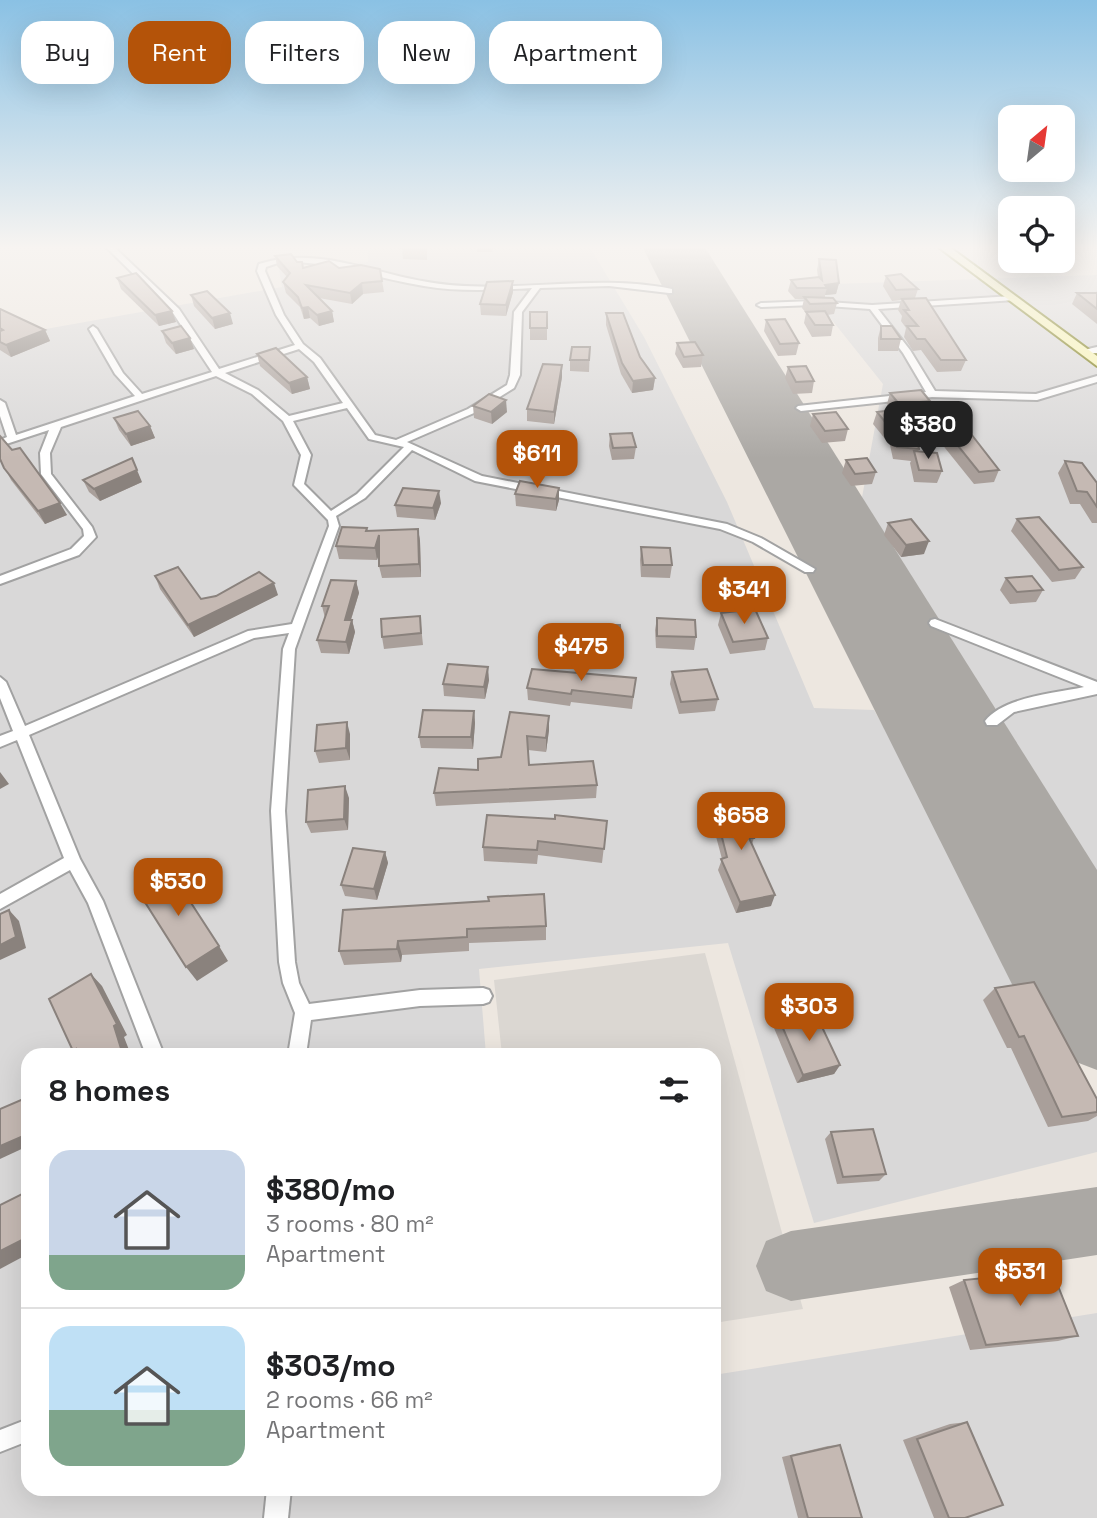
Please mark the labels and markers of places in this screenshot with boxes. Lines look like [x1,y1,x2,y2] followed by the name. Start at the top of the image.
[887,402,969,461] pin: $380
[496,430,578,490] pin: $611
[703,566,785,626] pin: $341
[540,624,622,683] pin: $475
[700,792,782,852] pin: $658
[137,858,219,918] pin: $530
[768,984,850,1043] pin: $303
[979,1248,1061,1308] pin: $531

